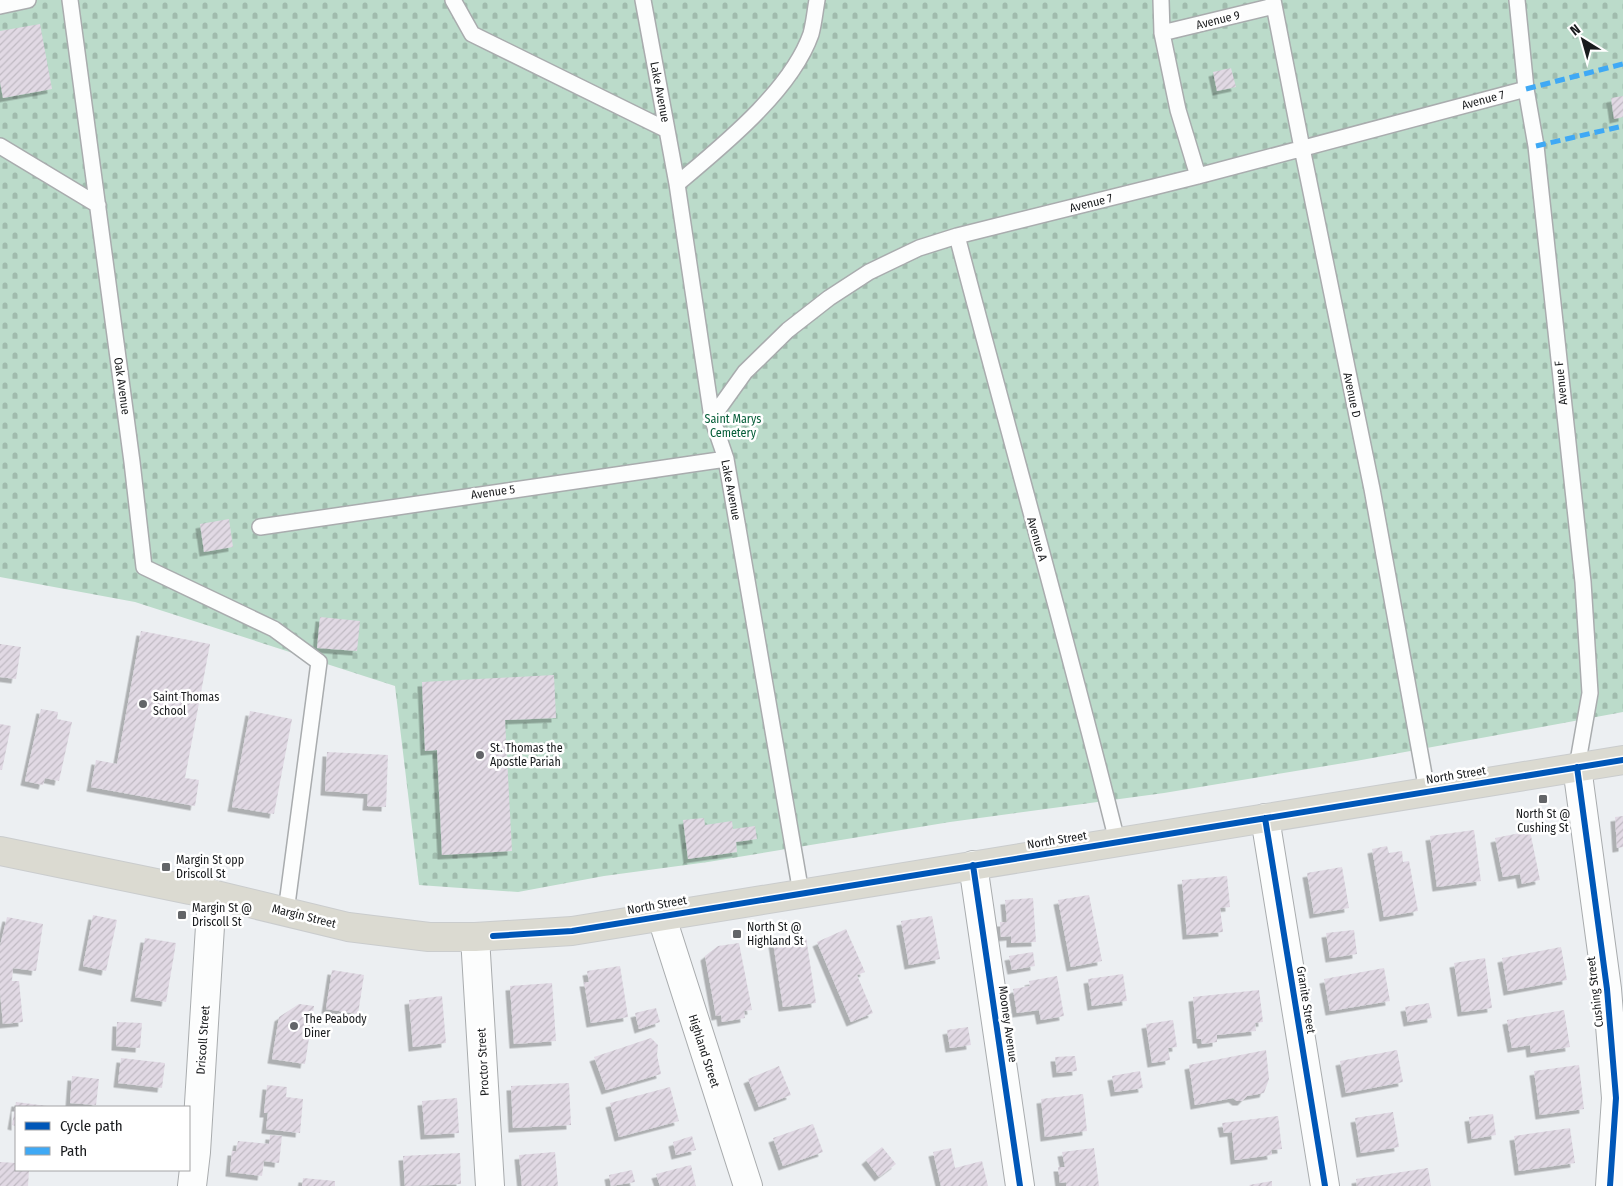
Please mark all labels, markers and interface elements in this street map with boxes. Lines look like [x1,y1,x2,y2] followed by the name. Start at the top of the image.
[1195,8,1242,32] street label: Avenue 9
[1558,15,1608,65] north arrow
[1567,21,1584,39] text: N
[647,61,673,124] street label: Lake Avenue
[1460,88,1506,112] street label: Avenue 7
[1068,191,1114,215] street label: Avenue 7
[111,356,133,416] street label: Oak Avenue
[1552,360,1570,406] street label: Avenue F
[1340,371,1364,419] street label: Avenue D
[705,412,761,440] park label: Saint Marys Cemetery
[718,459,744,522] street label: Lake Avenue
[470,482,516,502] street label: Avenue 5
[1024,515,1050,563] street label: Avenue A
[153,690,219,718] place label: Saint Thomas School
[137,698,149,710] marker: Saint Thomas School
[490,741,563,769] place label: St. Thomas the Apostle Pariah
[474,749,486,761] marker: St. Thomas the Apostle Pariah
[1425,763,1487,787] street label: North Street
[1537,793,1549,805] marker: North St @ Cushing St
[1516,807,1570,835] place label: North St @ Cushing St
[1026,828,1088,852] street label: North Street
[176,853,244,881] place label: Margin St opp Driscoll St
[160,861,172,873] marker: Margin St opp Driscoll St
[626,893,688,917] street label: North Street
[192,901,252,929] place label: Margin St @ Driscoll St
[270,901,338,931] street label: Margin Street
[176,909,188,921] marker: Margin St @ Driscoll St
[747,920,804,948] place label: North St @ Highland St
[731,928,743,940] marker: North St @ Highland St
[1584,956,1606,1028] street label: Cushing Street
[1294,965,1318,1035] street label: Granite Street
[996,985,1020,1063] street label: Mooney Avenue
[194,1005,212,1075] street label: Driscoll Street
[304,1012,367,1040] place label: The Peabody Diner
[686,1013,722,1090] street label: Highland Street
[288,1020,300,1032] marker: The Peabody Diner
[474,1028,492,1096] street label: Proctor Street
[15,1106,190,1171] legend
[60,1117,123,1135] text: Cycle path
[60,1142,87,1160] text: Path

